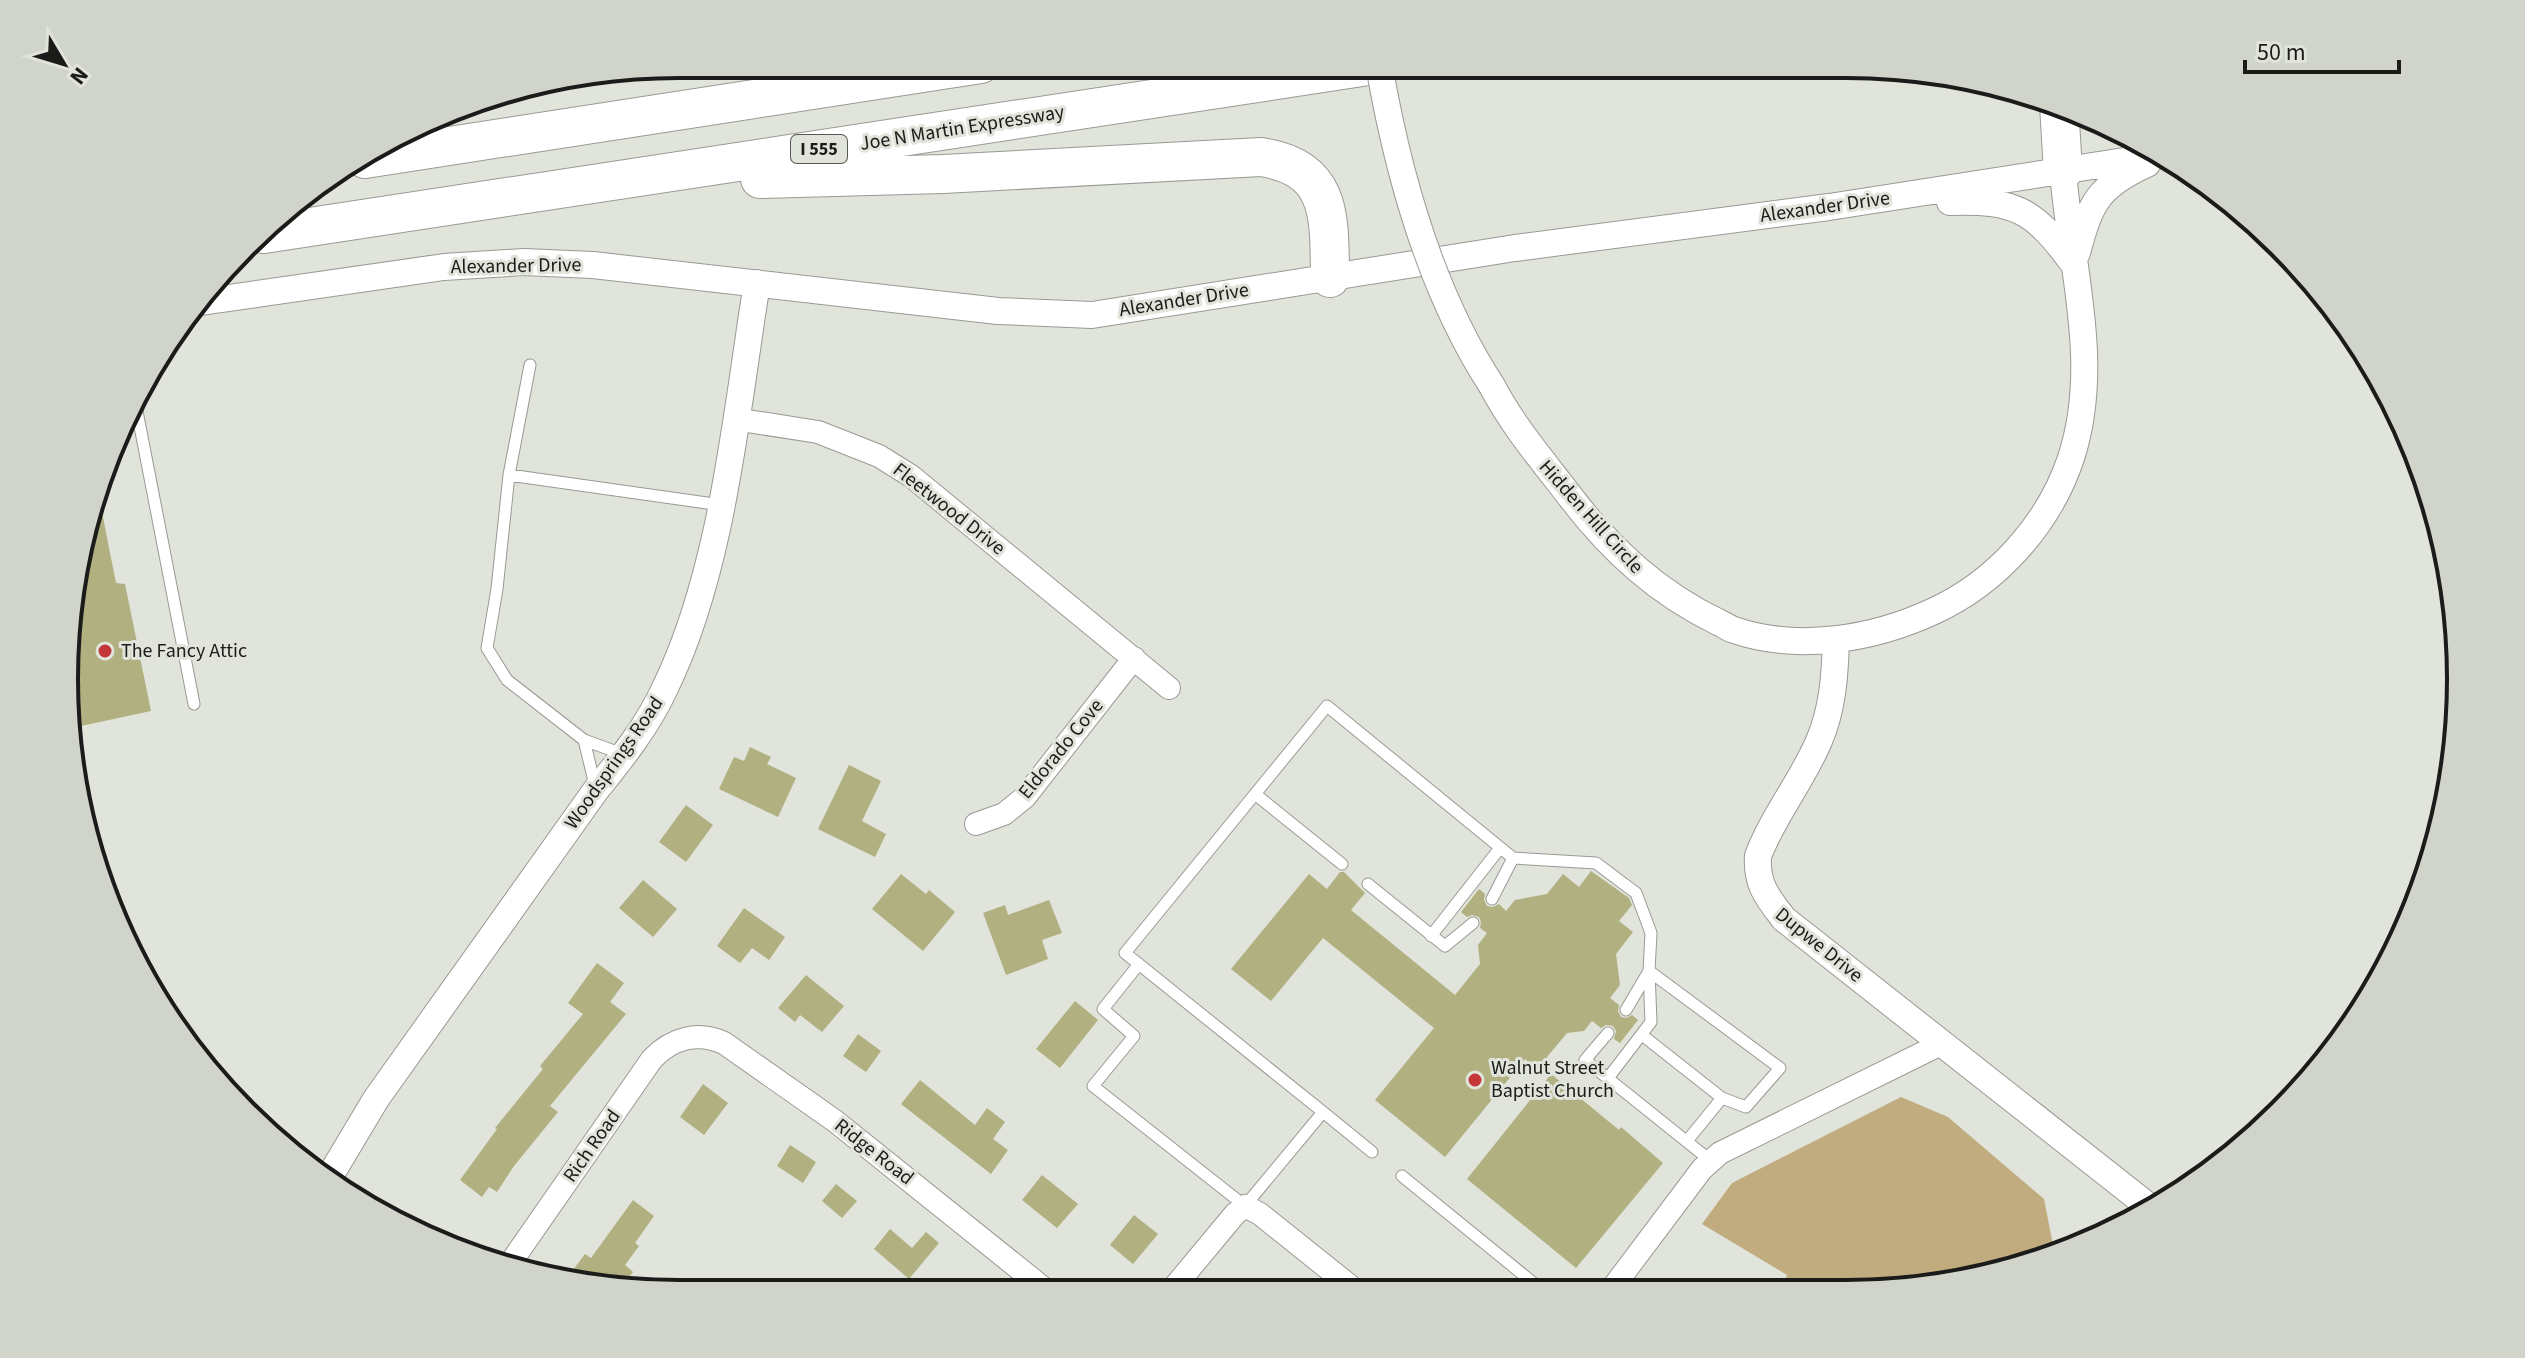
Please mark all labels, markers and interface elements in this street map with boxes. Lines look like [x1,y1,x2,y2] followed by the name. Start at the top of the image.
[24,24,104,104] north arrow
[2245,24,2399,74] scale bar
[2257,35,2306,70] text: 50 m
[62,60,96,91] text: N
[858,98,1067,158] street label: Joe N Martin Expressway
[791,135,847,163] road number: I 555
[1758,184,1892,230] street label: Alexander Drive
[450,251,582,281] street label: Alexander Drive
[1117,276,1251,324] street label: Alexander Drive
[1532,454,1650,580] street label: Hidden Hill Circle
[887,456,1011,562] street label: Fleetwood Drive
[121,637,247,665] place label: The Fancy Attic
[96,642,114,660] marker: The Fancy Attic
[558,691,670,835] street label: Woodsprings Road
[1012,693,1110,805] street label: Eldorado Cove
[1769,901,1869,989] street label: Dupwe Drive
[1491,1054,1614,1105] place label: Walnut Street Baptist Church
[1466,1071,1484,1089] marker: Walnut Street Baptist Church
[557,1104,627,1188] street label: Rich Road
[828,1112,920,1192] street label: Ridge Road

